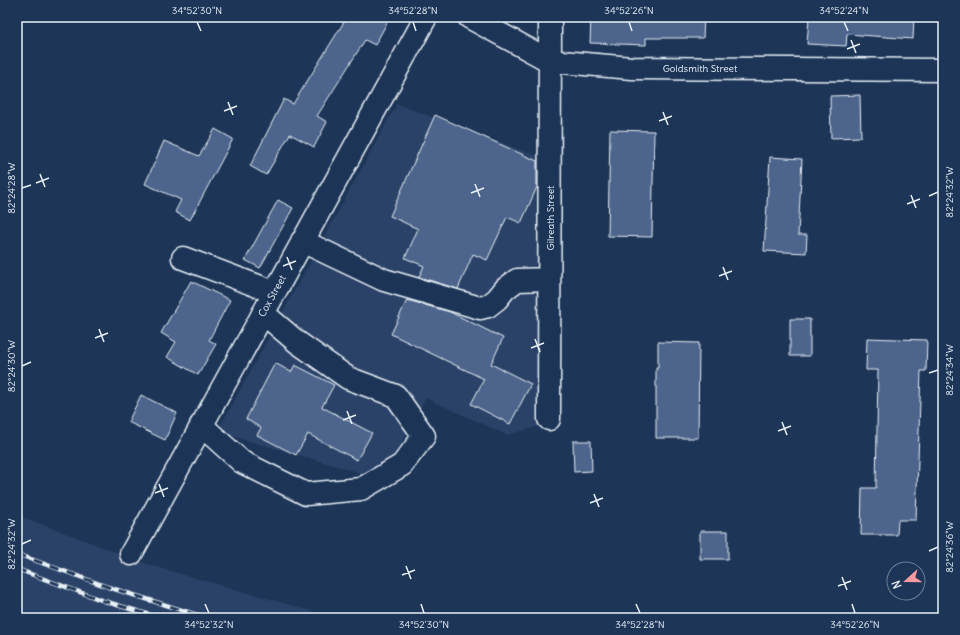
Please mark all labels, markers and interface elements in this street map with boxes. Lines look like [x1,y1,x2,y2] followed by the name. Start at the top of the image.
[172,4,222,17] text: 34°52'30"N
[388,4,438,17] text: 34°52'28"N
[604,4,654,17] text: 34°52'26"N
[819,4,869,17] text: 34°52'24"N
[663,62,738,75] street label: Goldsmith Street
[5,162,18,214] text: 82°24'28"W
[943,166,956,218] text: 82°24'32"W
[544,185,557,250] street label: Gilreath Street
[255,272,289,319] street label: Cox Street
[5,340,18,392] text: 82°24'30"W
[943,344,956,396] text: 82°24'34"W
[5,518,18,570] text: 82°24'32"W
[943,521,956,573] text: 82°24'36"W
[886,561,926,601] north arrow
[889,579,905,591] text: N
[184,618,234,631] text: 34°52'32"N
[399,618,449,631] text: 34°52'30"N
[615,618,665,631] text: 34°52'28"N
[830,618,880,631] text: 34°52'26"N

